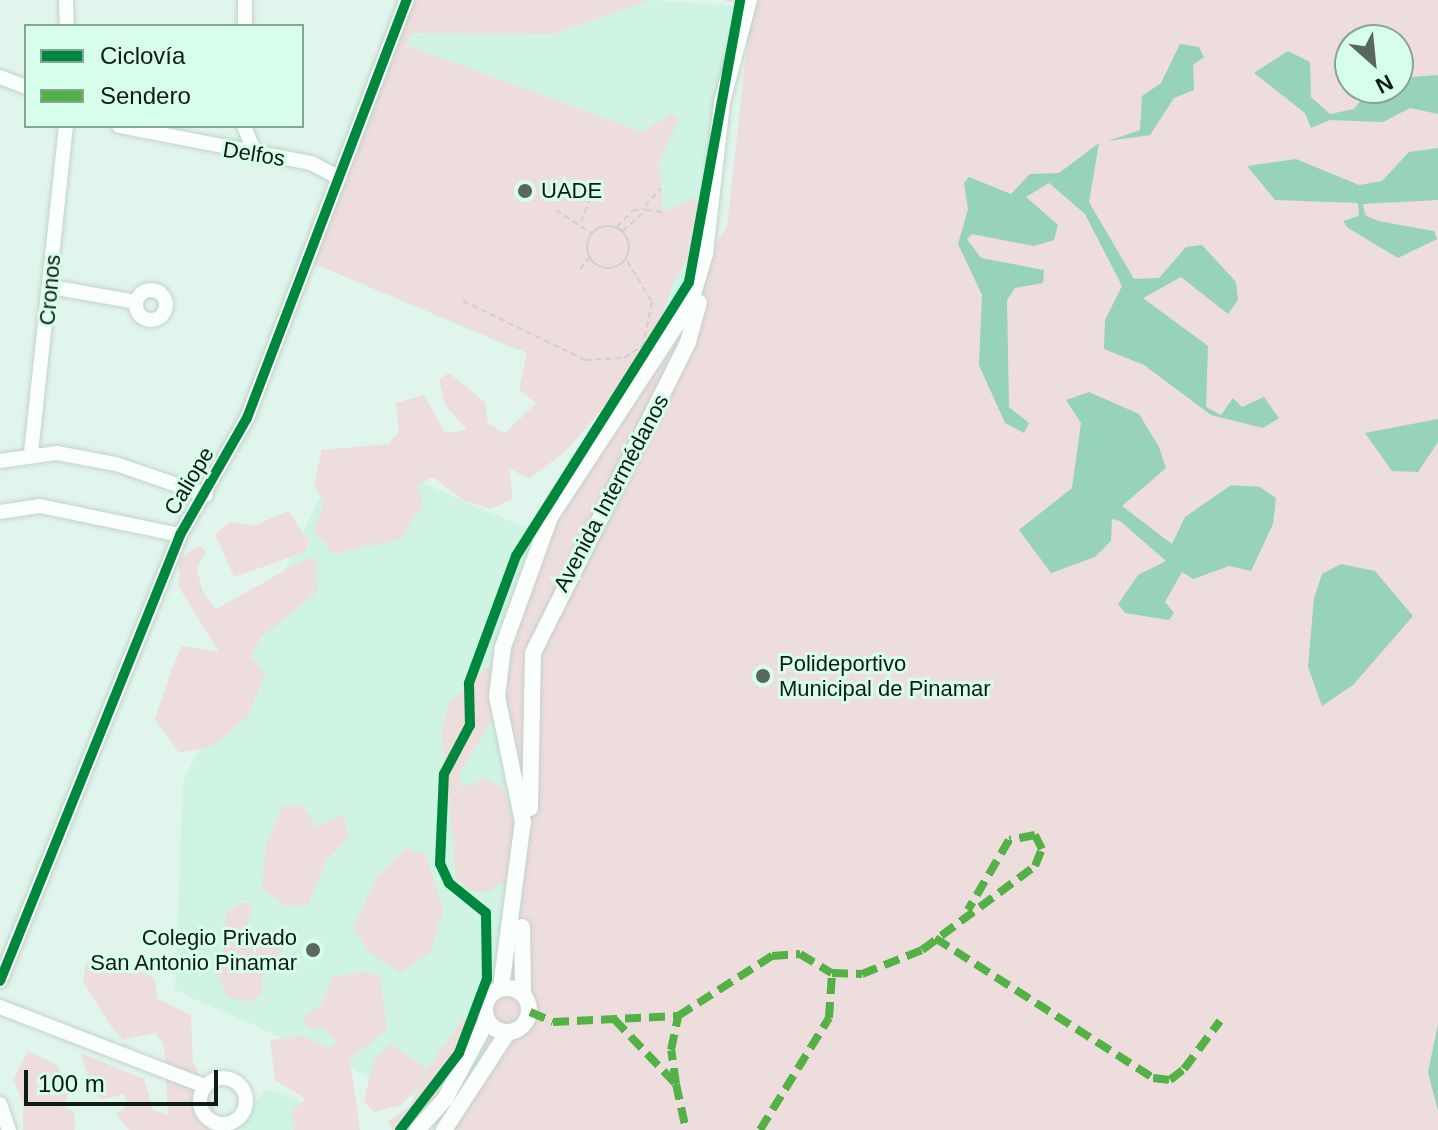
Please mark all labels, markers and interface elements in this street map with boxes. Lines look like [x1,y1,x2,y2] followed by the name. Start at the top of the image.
[24,24,304,128] legend
[1334,24,1414,104] north arrow
[100,42,185,69] text: Ciclovía
[1371,69,1397,99] text: N
[100,82,191,109] text: Sendero
[221,136,287,172] street label: Delfos
[541,178,602,204] place label: UADE
[516,182,534,200] marker: UADE
[34,254,66,326] street label: Cronos
[548,390,674,596] street label: Avenida Intermédanos
[158,442,220,520] street label: Caliope
[779,650,991,702] place label: Polideportivo Municipal de Pinamar
[754,667,772,685] marker: Polideportivo Municipal de Pinamar
[89,924,297,976] place label: Colegio Privado San Antonio Pinamar
[304,941,322,959] marker: Colegio Privado San Antonio Pinamar
[28,1054,222,1104] scale bar
[38,1070,105,1097] text: 100 m

